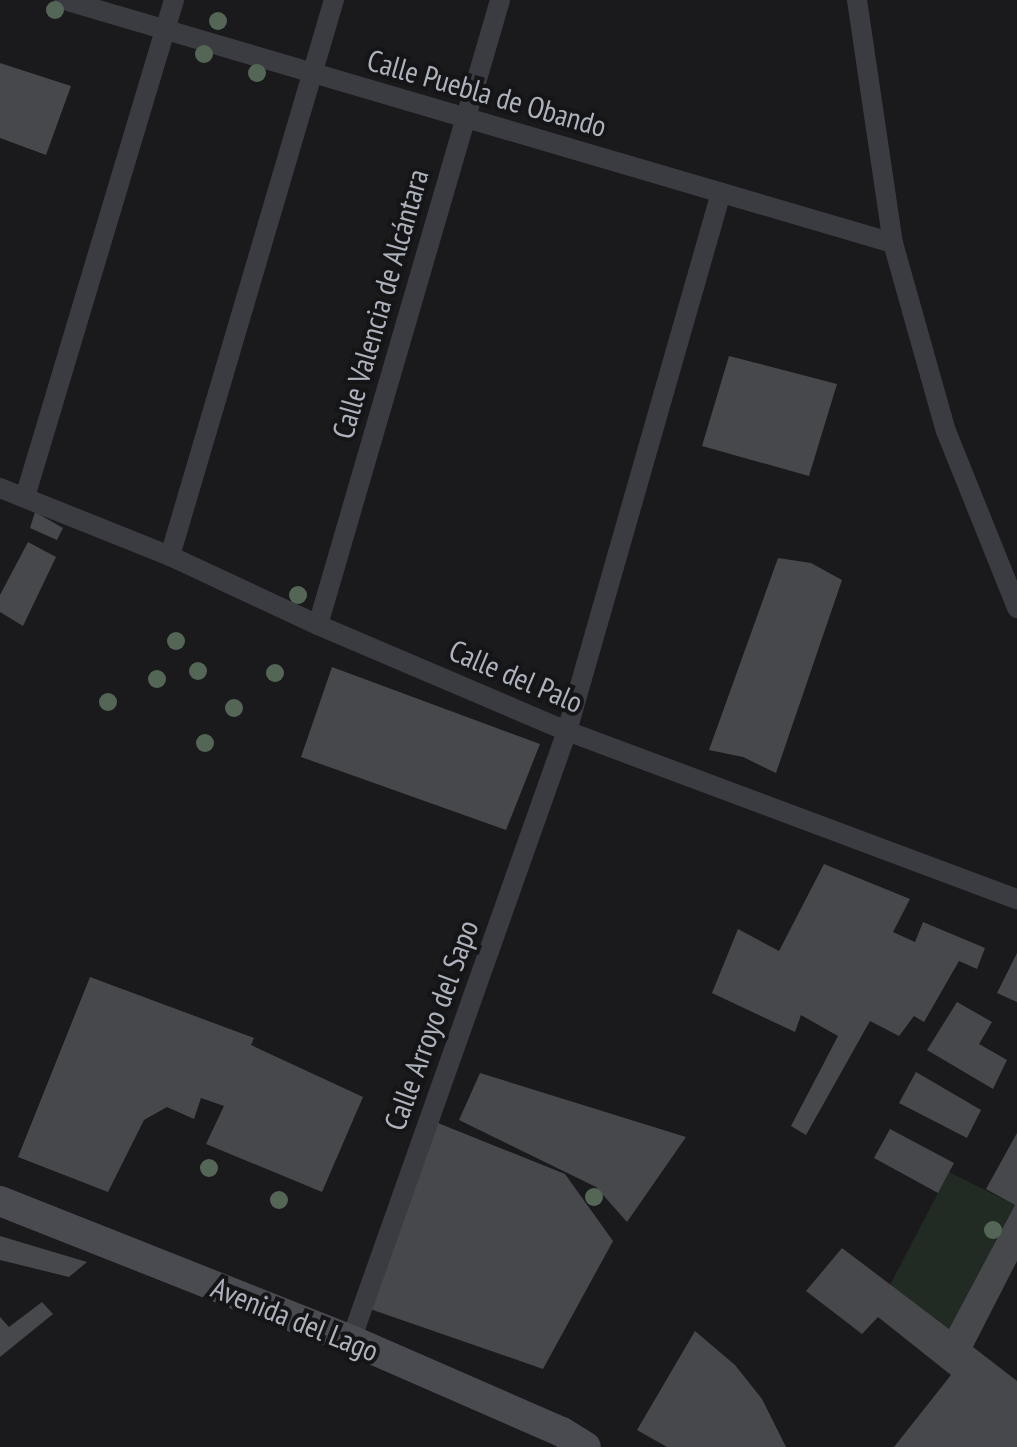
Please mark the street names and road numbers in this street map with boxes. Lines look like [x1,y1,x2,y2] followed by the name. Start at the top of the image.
[363,42,611,144] street label: Calle Puebla de Obando
[324,164,436,444] street label: Calle Valencia de Alcántara
[444,632,588,720] street label: Calle del Palo
[376,915,486,1135] street label: Calle Arroyo del Sapo
[206,1269,384,1369] street label: Avenida del Lago

